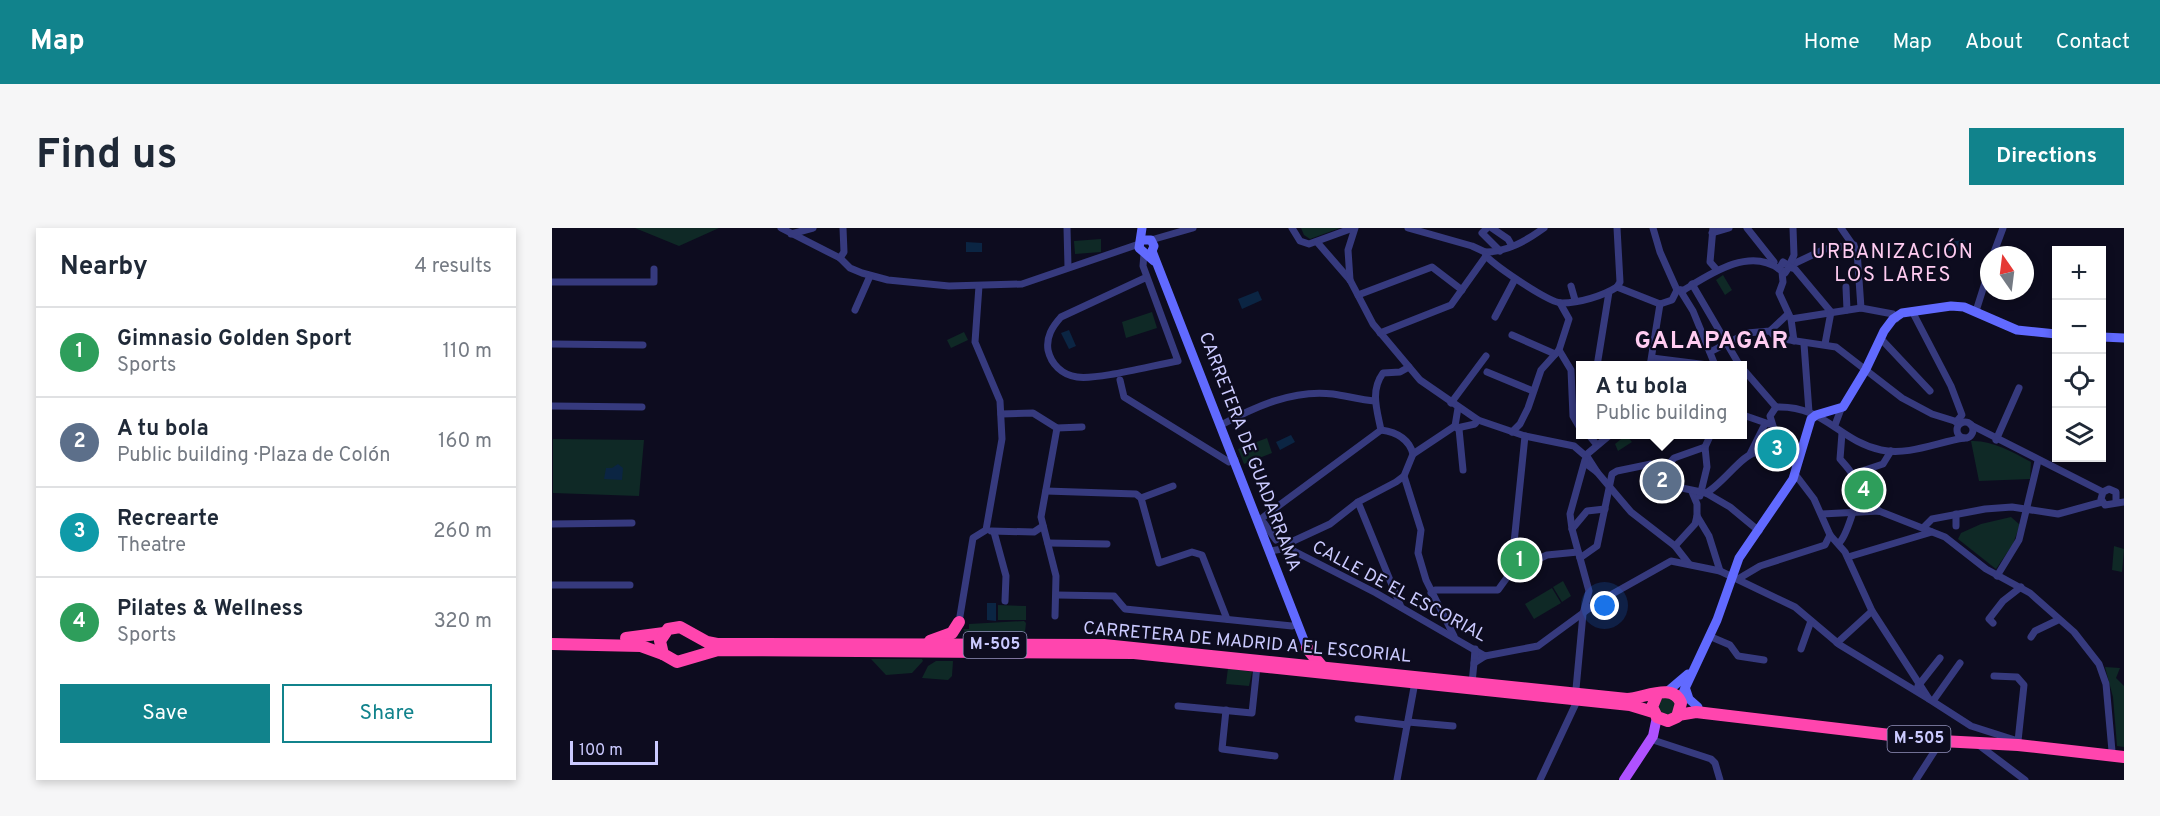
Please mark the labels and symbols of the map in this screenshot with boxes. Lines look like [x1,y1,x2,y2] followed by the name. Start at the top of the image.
[1812,238,1974,289] district label: URBANIZACIÓN LOS LARES
[1980,246,2034,300] north arrow
[1635,327,1789,357] district label: GALAPAGAR
[1193,329,1305,575] street label: CARRETERA DE GUADARRAMA
[1758,426,1796,472] pin: 3
[1642,458,1682,504] pin: 2
[1844,468,1884,512] pin: 4
[1308,536,1490,648] street label: CALLE DE EL ESCORIAL
[1500,538,1540,582] pin: 1
[1590,591,1619,620] your location
[1082,617,1412,669] street label: CARRETERA DE MADRID A EL ESCORIAL
[964,632,1026,658] road number: M-505
[1888,726,1950,752] road number: M-505
[570,738,658,766] scale bar

